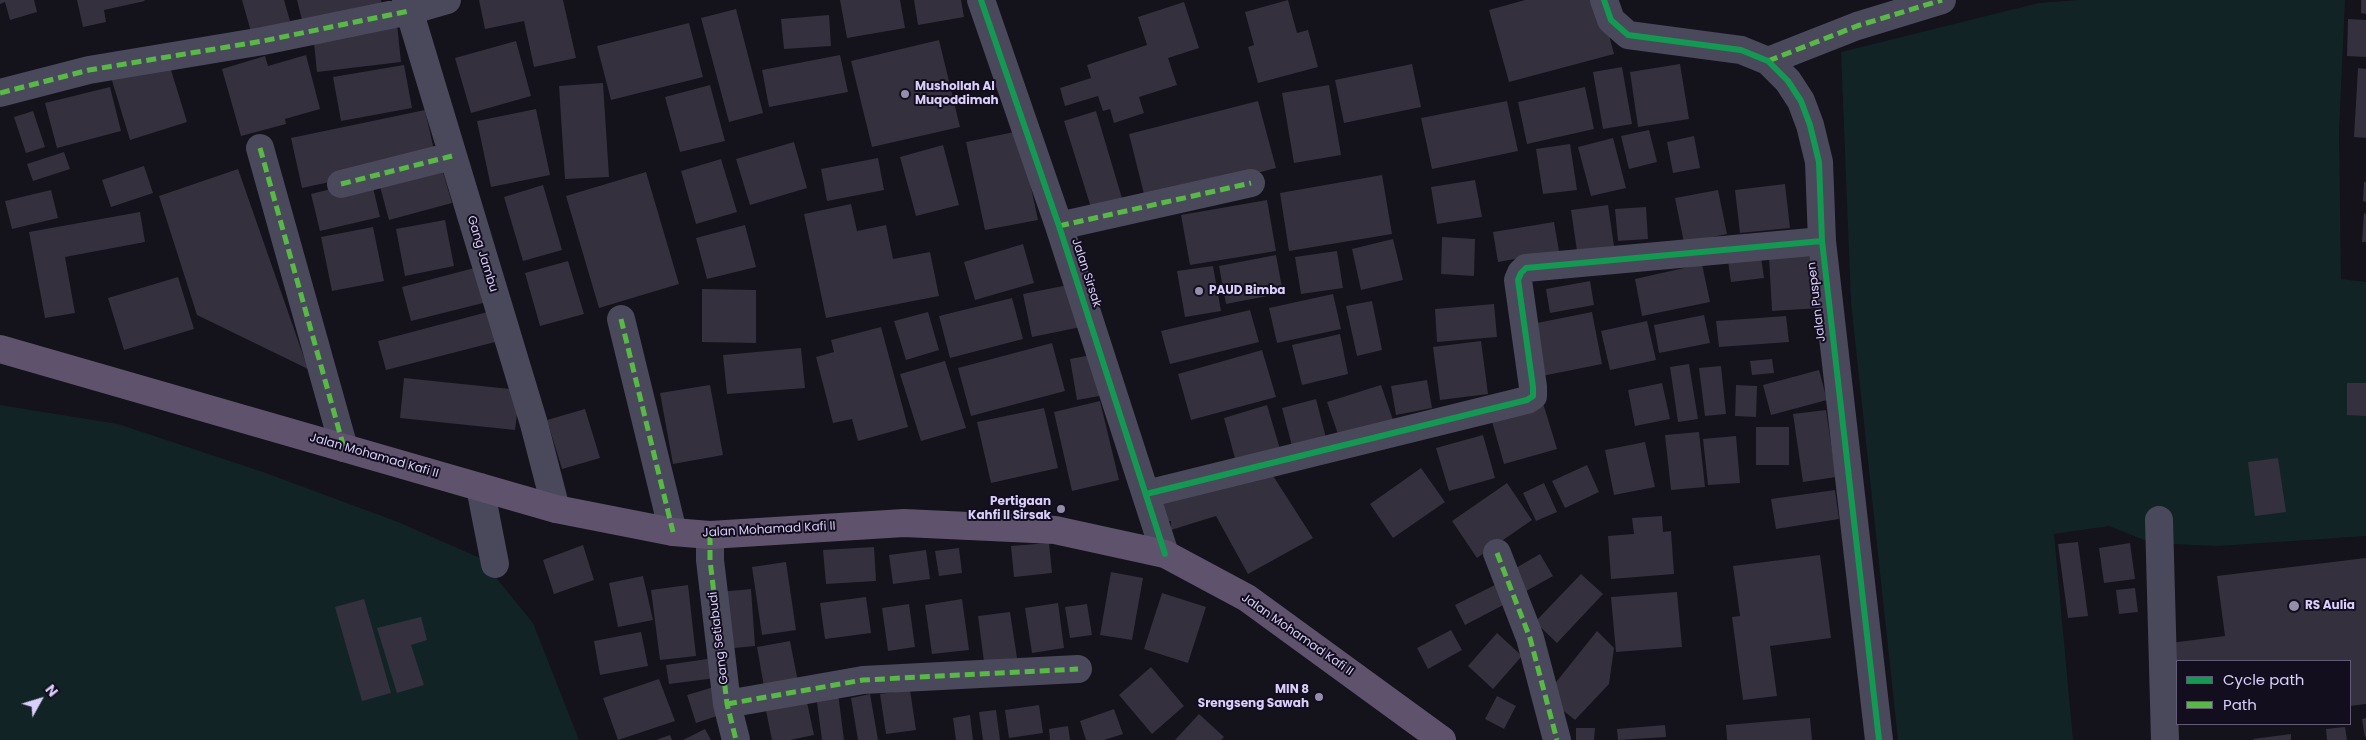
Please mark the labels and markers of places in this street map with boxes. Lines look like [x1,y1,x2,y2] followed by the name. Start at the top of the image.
[915,80,999,108] place label: Mushollah Al Muqoddimah
[899,88,911,100] marker: Mushollah Al Muqoddimah
[1209,284,1286,298] place label: PAUD Bimba
[1193,285,1205,297] marker: PAUD Bimba
[968,495,1051,523] place label: Pertigaan Kahfi II Sirsak
[1055,503,1067,515] marker: Pertigaan Kahfi II Sirsak
[2287,599,2301,613] marker: RS Aulia
[2305,599,2355,613] place label: RS Aulia
[1198,683,1309,711] place label: MIN 8 Srengseng Sawah
[1313,691,1325,703] marker: MIN 8 Srengseng Sawah

